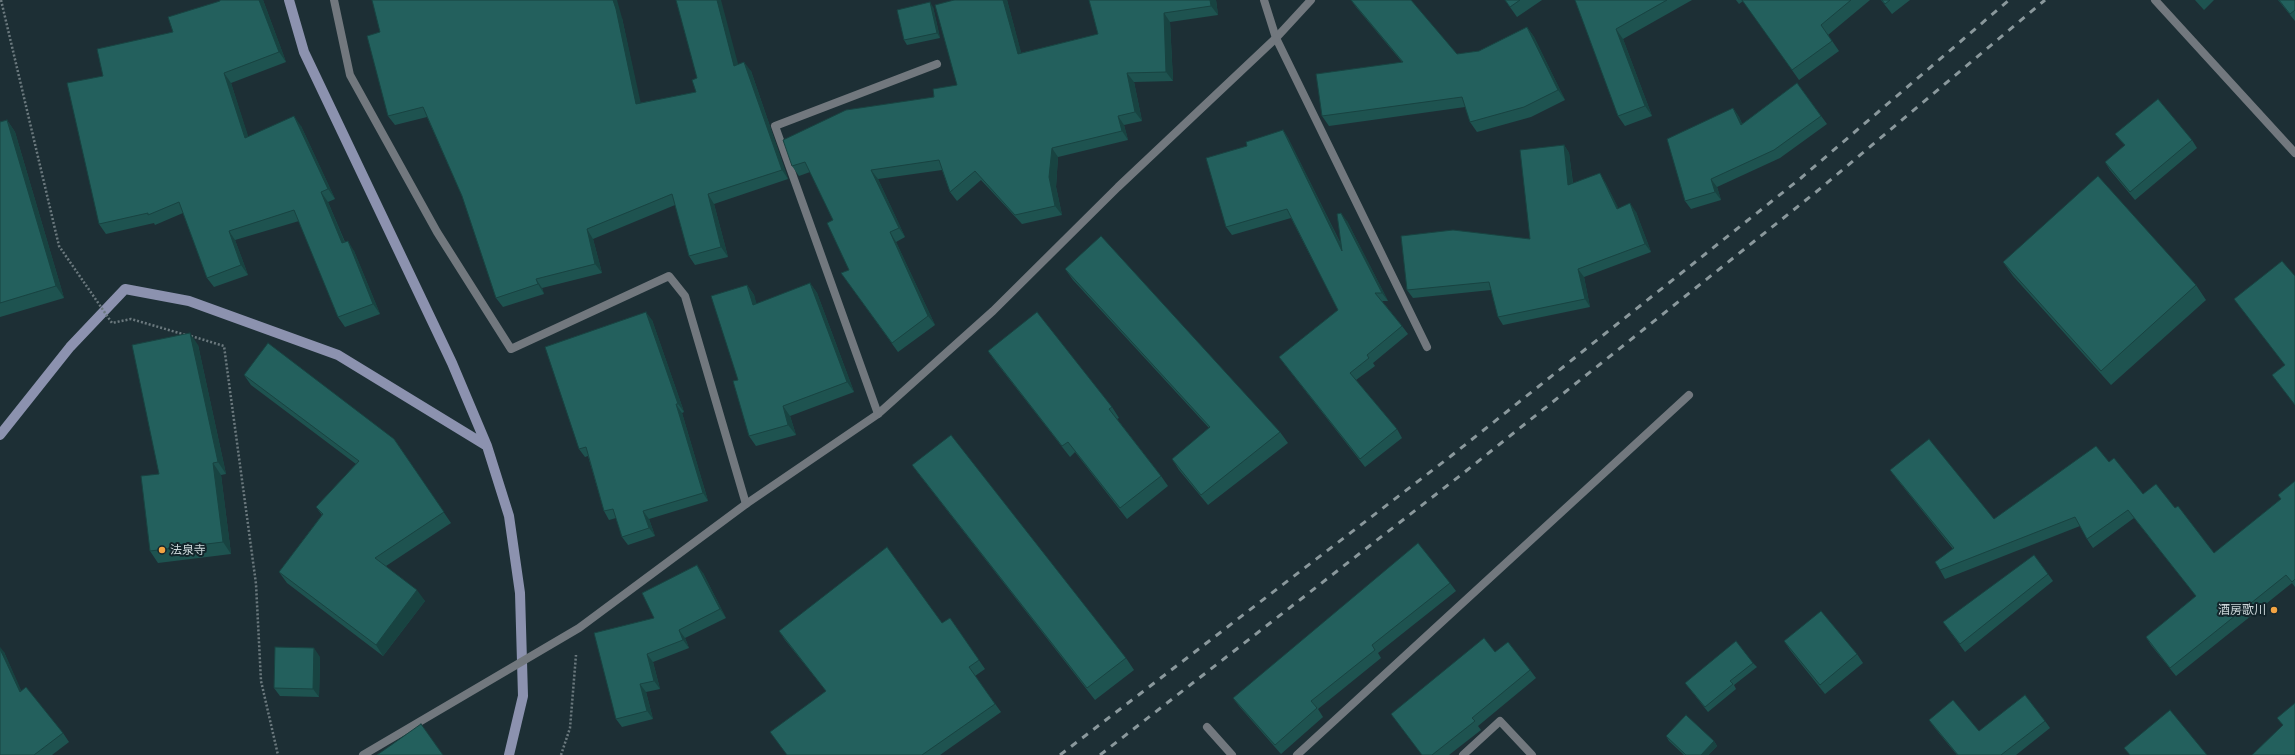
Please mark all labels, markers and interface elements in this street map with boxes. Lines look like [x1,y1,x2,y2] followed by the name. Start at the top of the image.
[170,543,206,557] place label: 法泉寺
[157,545,167,555] marker: 法泉寺
[2218,603,2266,617] place label: 酒房歌川
[2269,605,2279,615] marker: 酒房歌川

